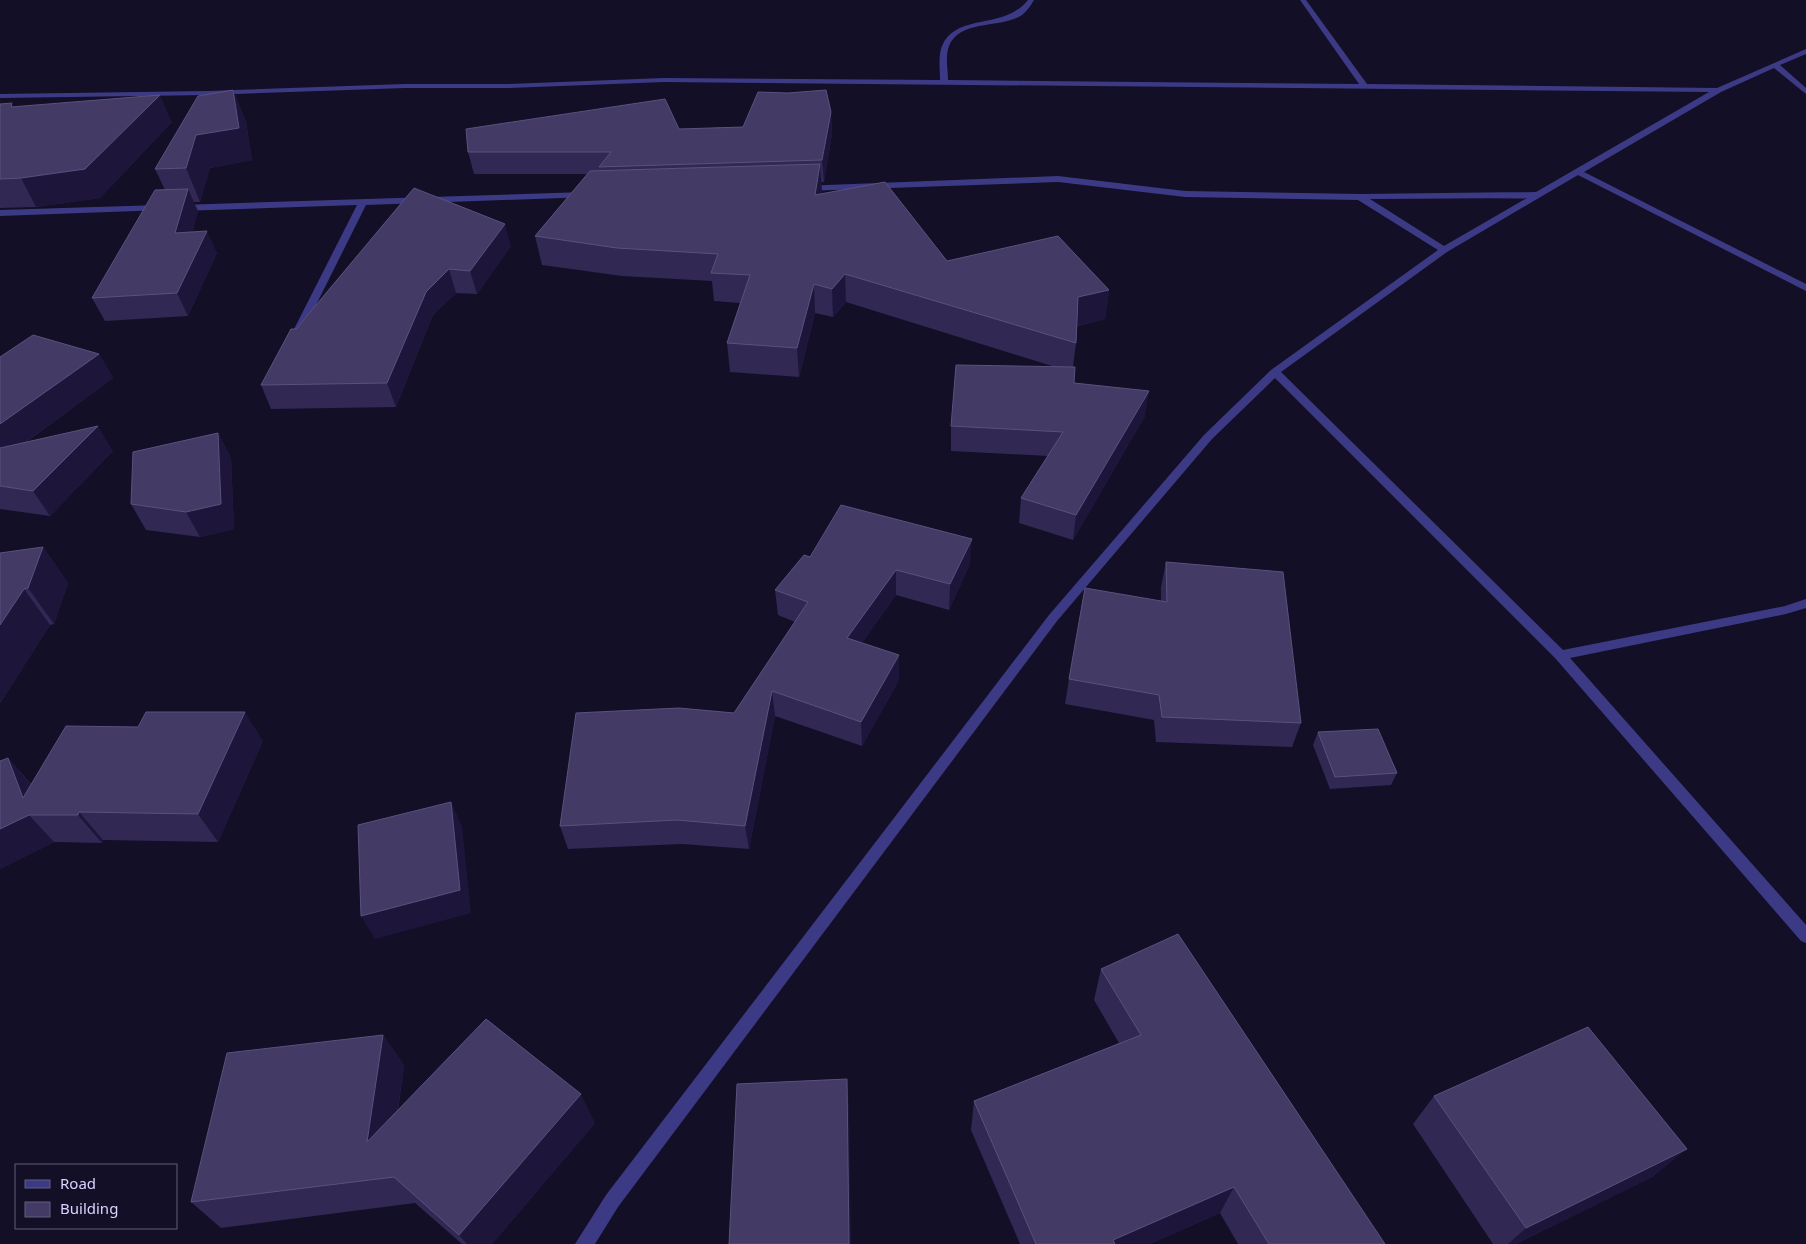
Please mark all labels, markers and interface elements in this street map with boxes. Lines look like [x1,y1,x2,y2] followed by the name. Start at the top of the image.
[15,1164,178,1229] legend
[60,1173,96,1193] text: Road
[60,1198,118,1218] text: Building

